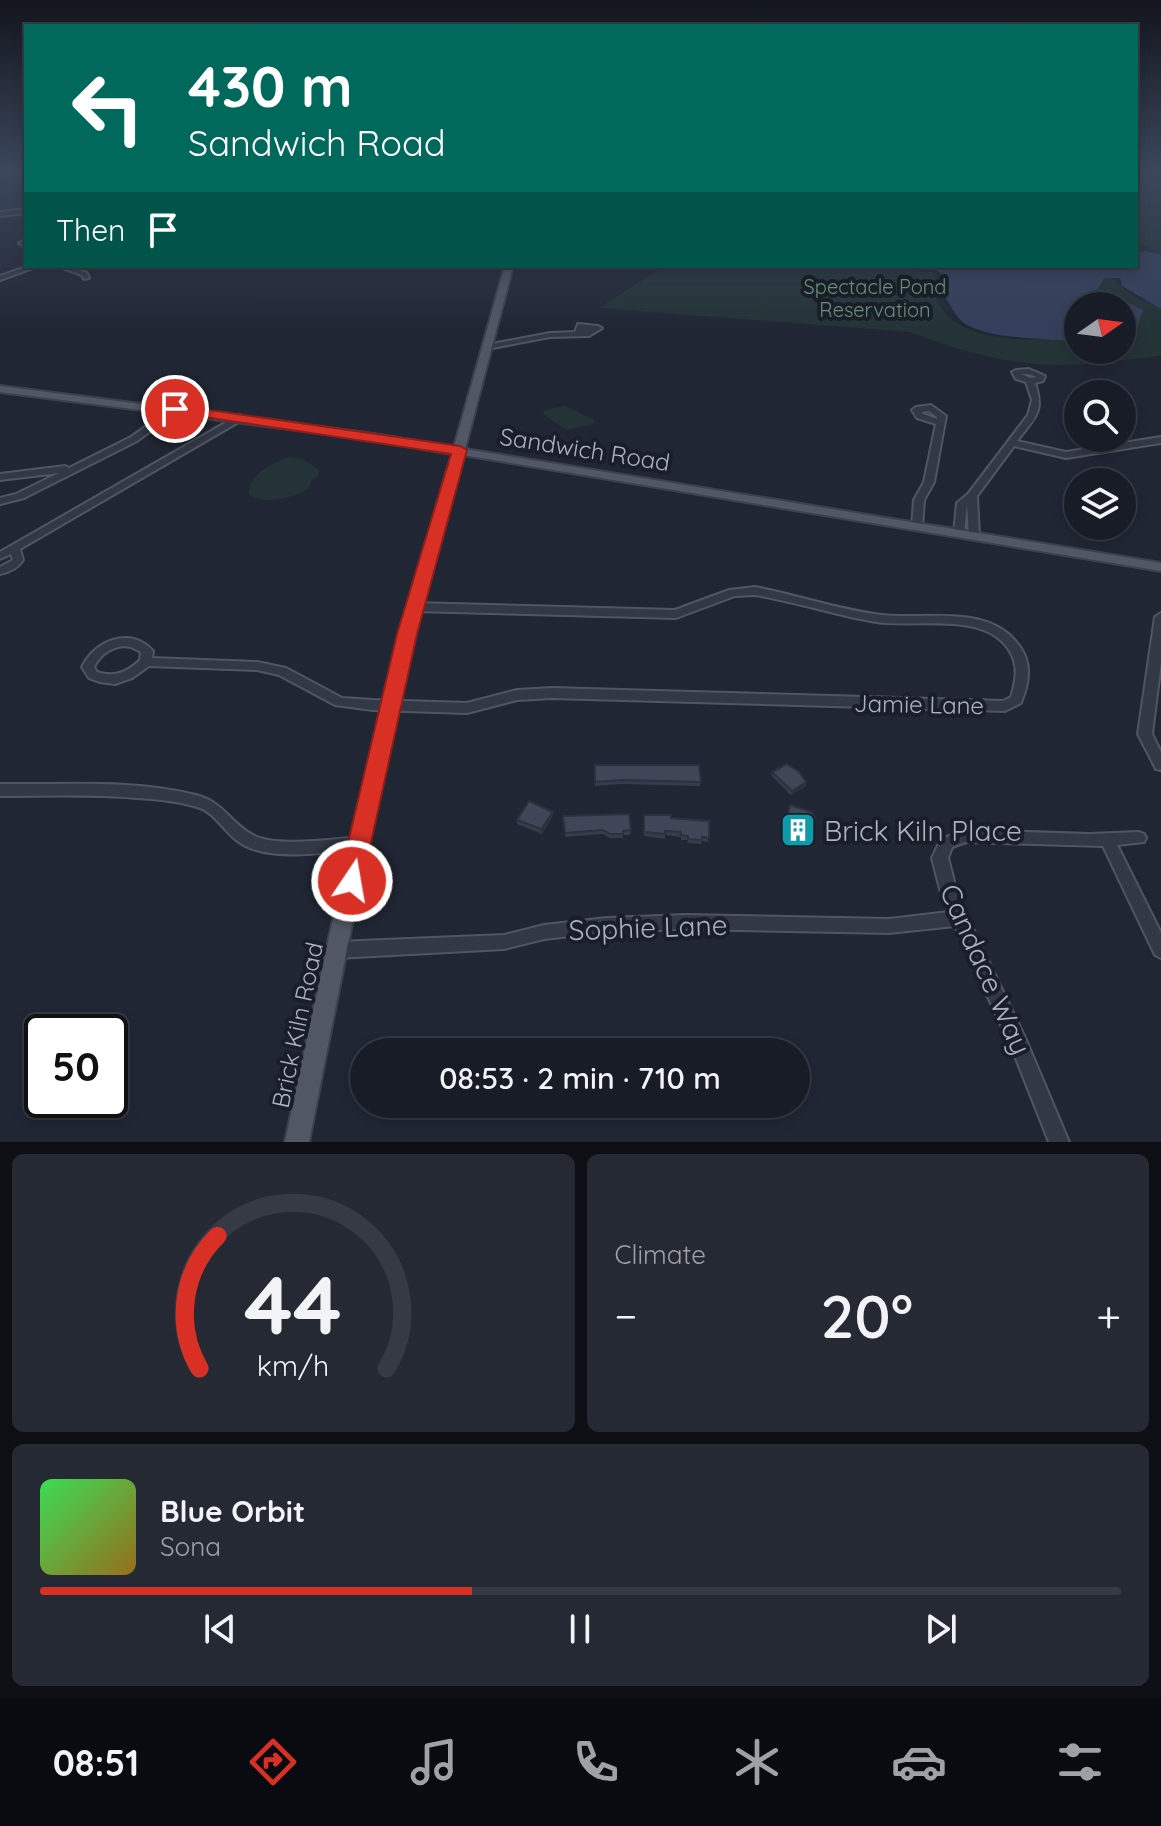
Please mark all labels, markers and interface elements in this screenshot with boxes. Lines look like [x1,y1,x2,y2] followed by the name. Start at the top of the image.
[188,51,353,121] text: 430 m
[56,56,160,160] icon: left
[188,120,446,165] text: Sandwich Road
[141,208,185,252] icon: arrive
[56,211,125,249] text: Then
[804,274,946,322] park label: Spectacle Pond Reservation
[1064,292,1136,364] north arrow
[1064,292,1136,540] map controls
[141,375,209,443] pin
[1064,380,1136,452] button: search
[153,387,197,431] icon: arrive
[498,421,672,477] street label: Sandwich Road
[1064,468,1136,540] button: layers
[854,688,984,720] street label: Jamie Lane
[779,811,817,849] building icon: Brick Kiln Place
[824,813,1022,848] place label: Brick Kiln Place
[310,839,394,923] position arrow
[933,878,1039,1060] street label: Candace Way
[568,907,728,947] street label: Sophie Lane
[265,939,329,1111] street label: Brick Kiln Road
[24,1014,128,1118] speed limit sign: 50
[439,1059,721,1097] text: 08:53 · 2 min · 710 m
[615,1238,706,1271] text: Climate
[244,1252,342,1356] text: 44
[820,1278,913,1353] text: 20°
[615,1288,637,1343] text: −
[1096,1288,1121,1343] text: +
[257,1347,330,1383] text: km/h
[160,1492,305,1530] text: Blue Orbit
[160,1530,221,1563] text: Sona
[198,1607,242,1651] icon: previous
[558,1607,602,1651] icon: pause
[919,1607,963,1651] icon: next
[245,1734,301,1790] icon: directions
[406,1734,462,1790] icon: music
[568,1734,624,1790] icon: phone
[729,1734,785,1790] icon: climate
[891,1734,947,1790] icon: car
[1052,1734,1108,1790] icon: filters
[53,1740,139,1785] text: 08:51

